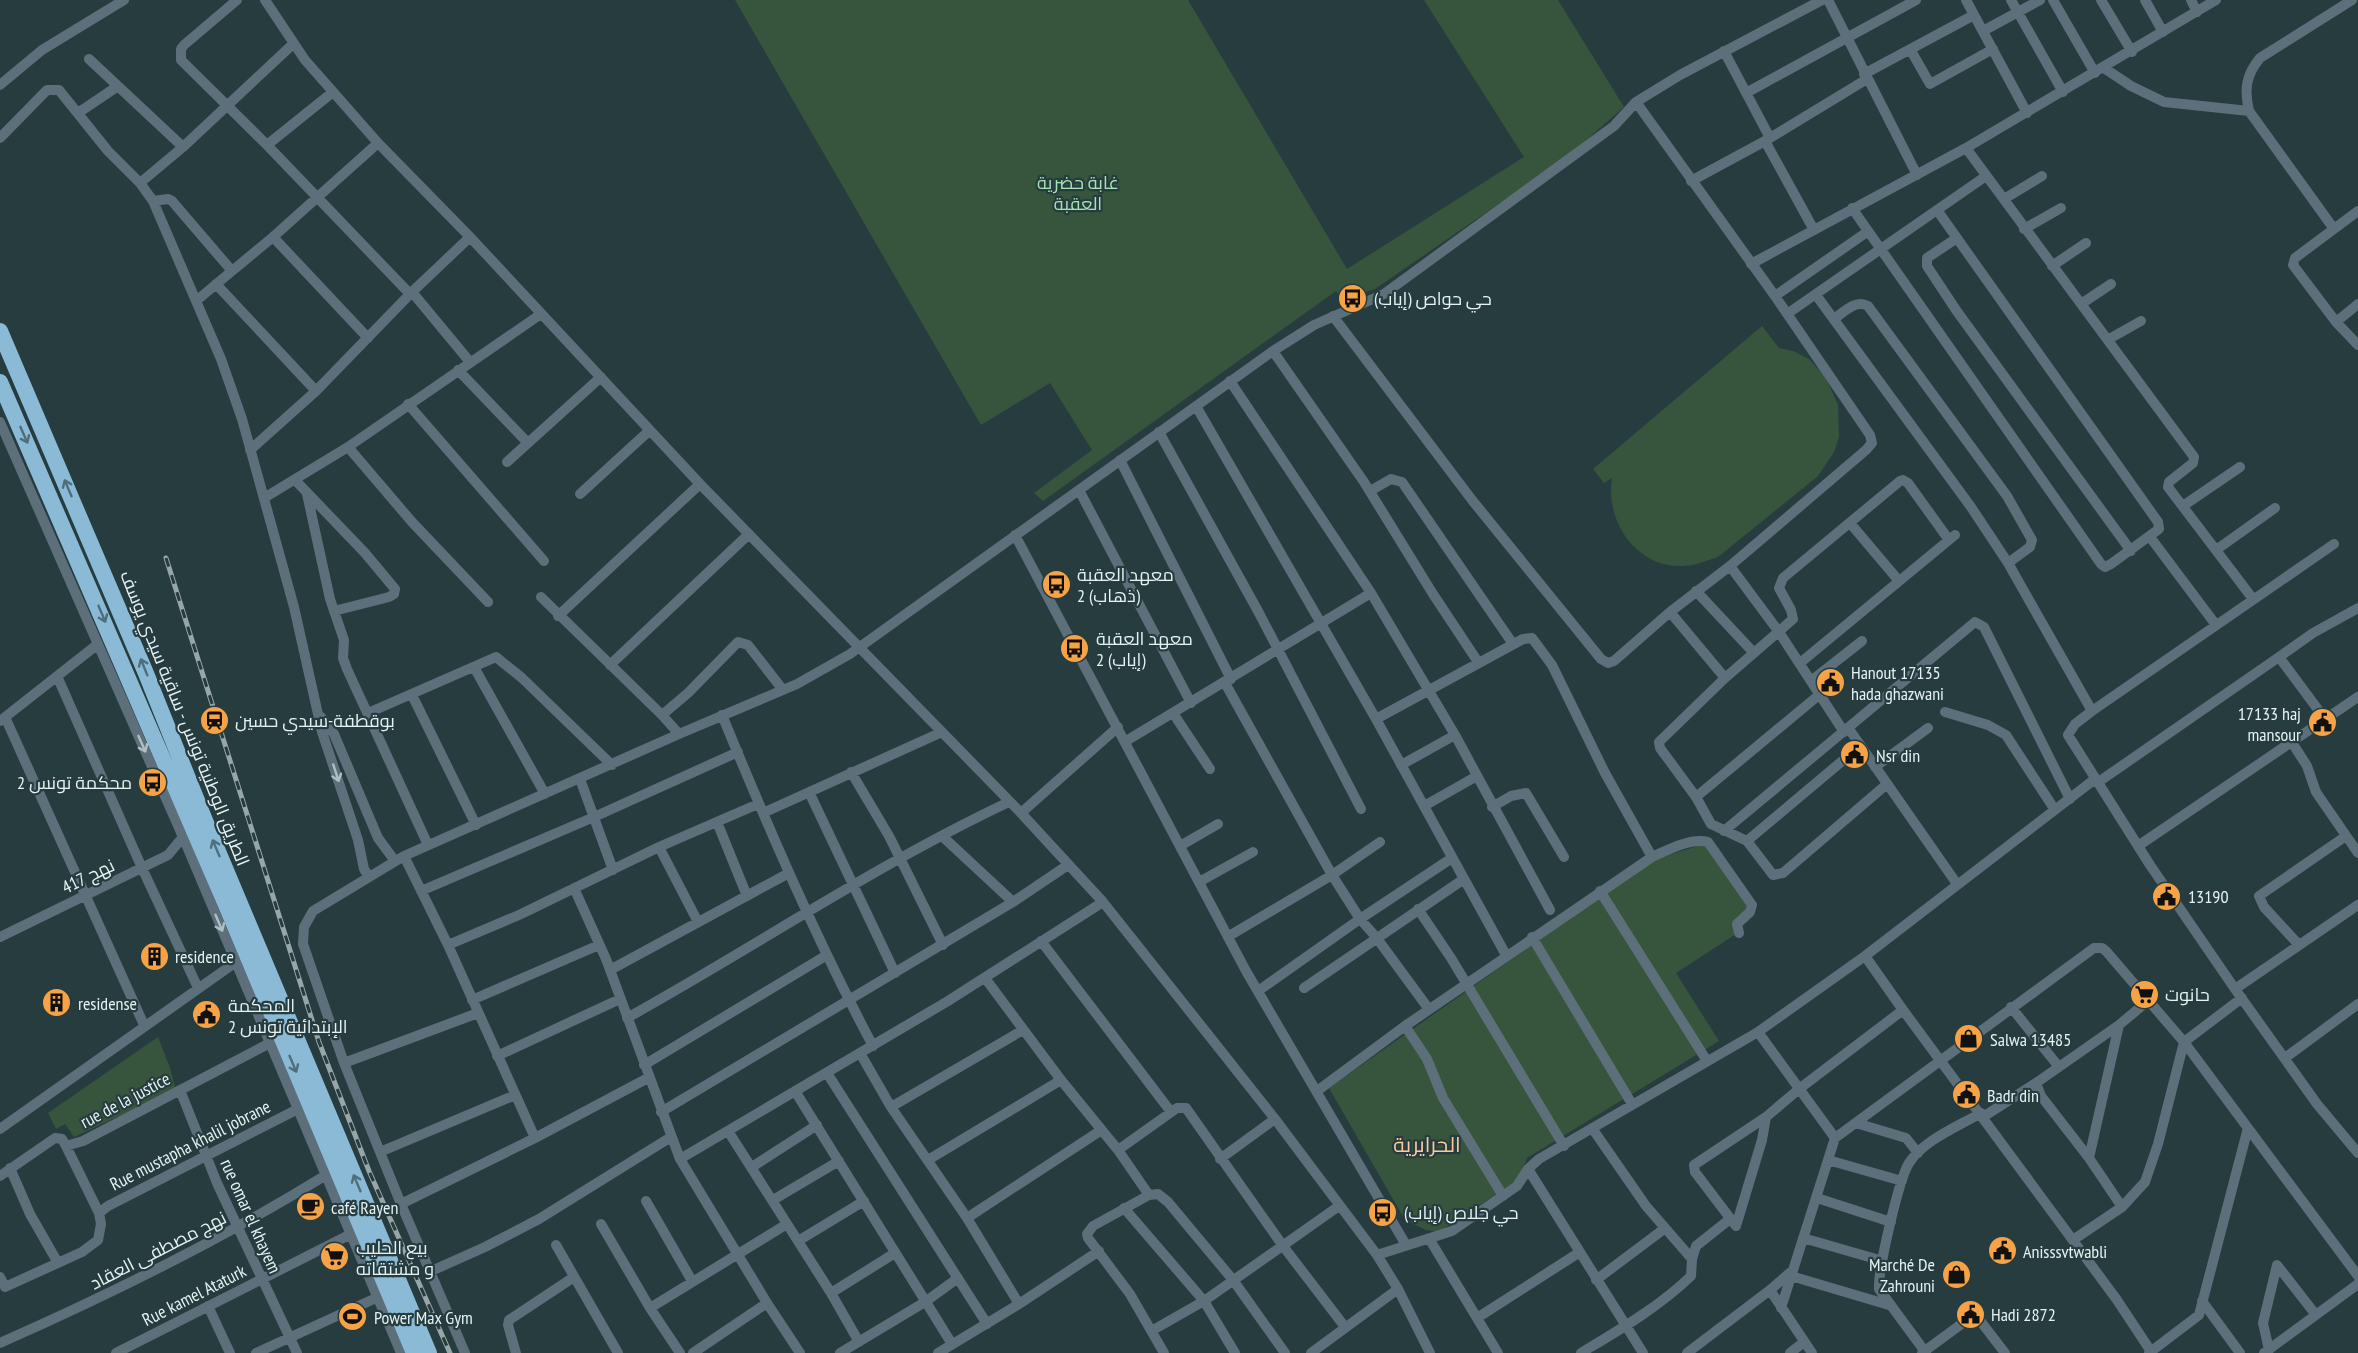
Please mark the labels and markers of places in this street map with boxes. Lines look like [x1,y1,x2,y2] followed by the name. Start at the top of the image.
[1337,282,1369,314] bus stop icon: حي حواص (إياب)
[1374,287,1492,313] place label: حي حواص (إياب)
[1077,563,1174,607] place label: معهد العقبة 2 (ذهاب)
[1040,568,1072,600] bus stop icon: معهد العقبة 2 (ذهاب)
[1096,627,1193,671] place label: معهد العقبة 2 (إياب)
[1059,632,1091,664] bus stop icon: معهد العقبة 2 (إياب)
[1851,661,1944,705] place label: Hanout 17135 hada ghazwani
[1814,666,1846,698] public building icon: Hanout 17135 hada ghazwani
[2238,702,2301,746] place label: 17133 haj mansour
[198,704,230,736] station icon: بوقطفة-سيدي حسين
[2306,707,2338,739] public building icon: 17133 haj mansour
[235,709,395,735] place label: بوقطفة-سيدي حسين
[1839,739,1871,771] public building icon: Nsr din
[1876,744,1920,767] place label: Nsr din
[137,766,169,798] bus stop icon: محكمة تونس 2
[17,771,132,794] place label: محكمة تونس 2
[2151,880,2183,912] public building icon: 13190
[2188,885,2229,908] place label: 13190
[138,940,170,972] building icon: residence
[175,945,234,968] place label: residence
[2128,978,2160,1010] supermarket icon: حانوت
[2165,983,2210,1006] place label: حانوت
[41,987,73,1019] building icon: residense
[78,992,137,1015] place label: residense
[228,994,348,1038] place label: المحكمة الإبتدائية تونس 2
[191,999,223,1031] public building icon: المحكمة الإبتدائية تونس 2
[1953,1023,1985,1055] shop icon: Salwa 13485
[1990,1028,2071,1051] place label: Salwa 13485
[1950,1079,1982,1111] public building icon: Badr din
[1987,1084,2039,1107] place label: Badr din
[294,1191,326,1223] cafe icon: café Rayen
[331,1196,398,1219] place label: café Rayen
[1367,1196,1399,1228] bus stop icon: حي جلاص (إياب)
[1404,1201,1519,1227] place label: حي جلاص (إياب)
[1986,1235,2018,1267] public building icon: Anisssvtwabli
[356,1236,434,1280] place label: بيع الحليب و مشتقاته
[2023,1240,2107,1263] place label: Anisssvtwabli
[319,1241,351,1273] supermarket icon: بيع الحليب و مشتقاته
[1869,1253,1935,1297] place label: Marché De Zahrouni
[1940,1258,1972,1290] shop icon: Marché De Zahrouni
[1954,1298,1986,1330] public building icon: Hadi 2872
[337,1301,369,1333] sports icon: Power Max Gym
[1991,1303,2056,1326] place label: Hadi 2872
[374,1306,473,1329] place label: Power Max Gym

